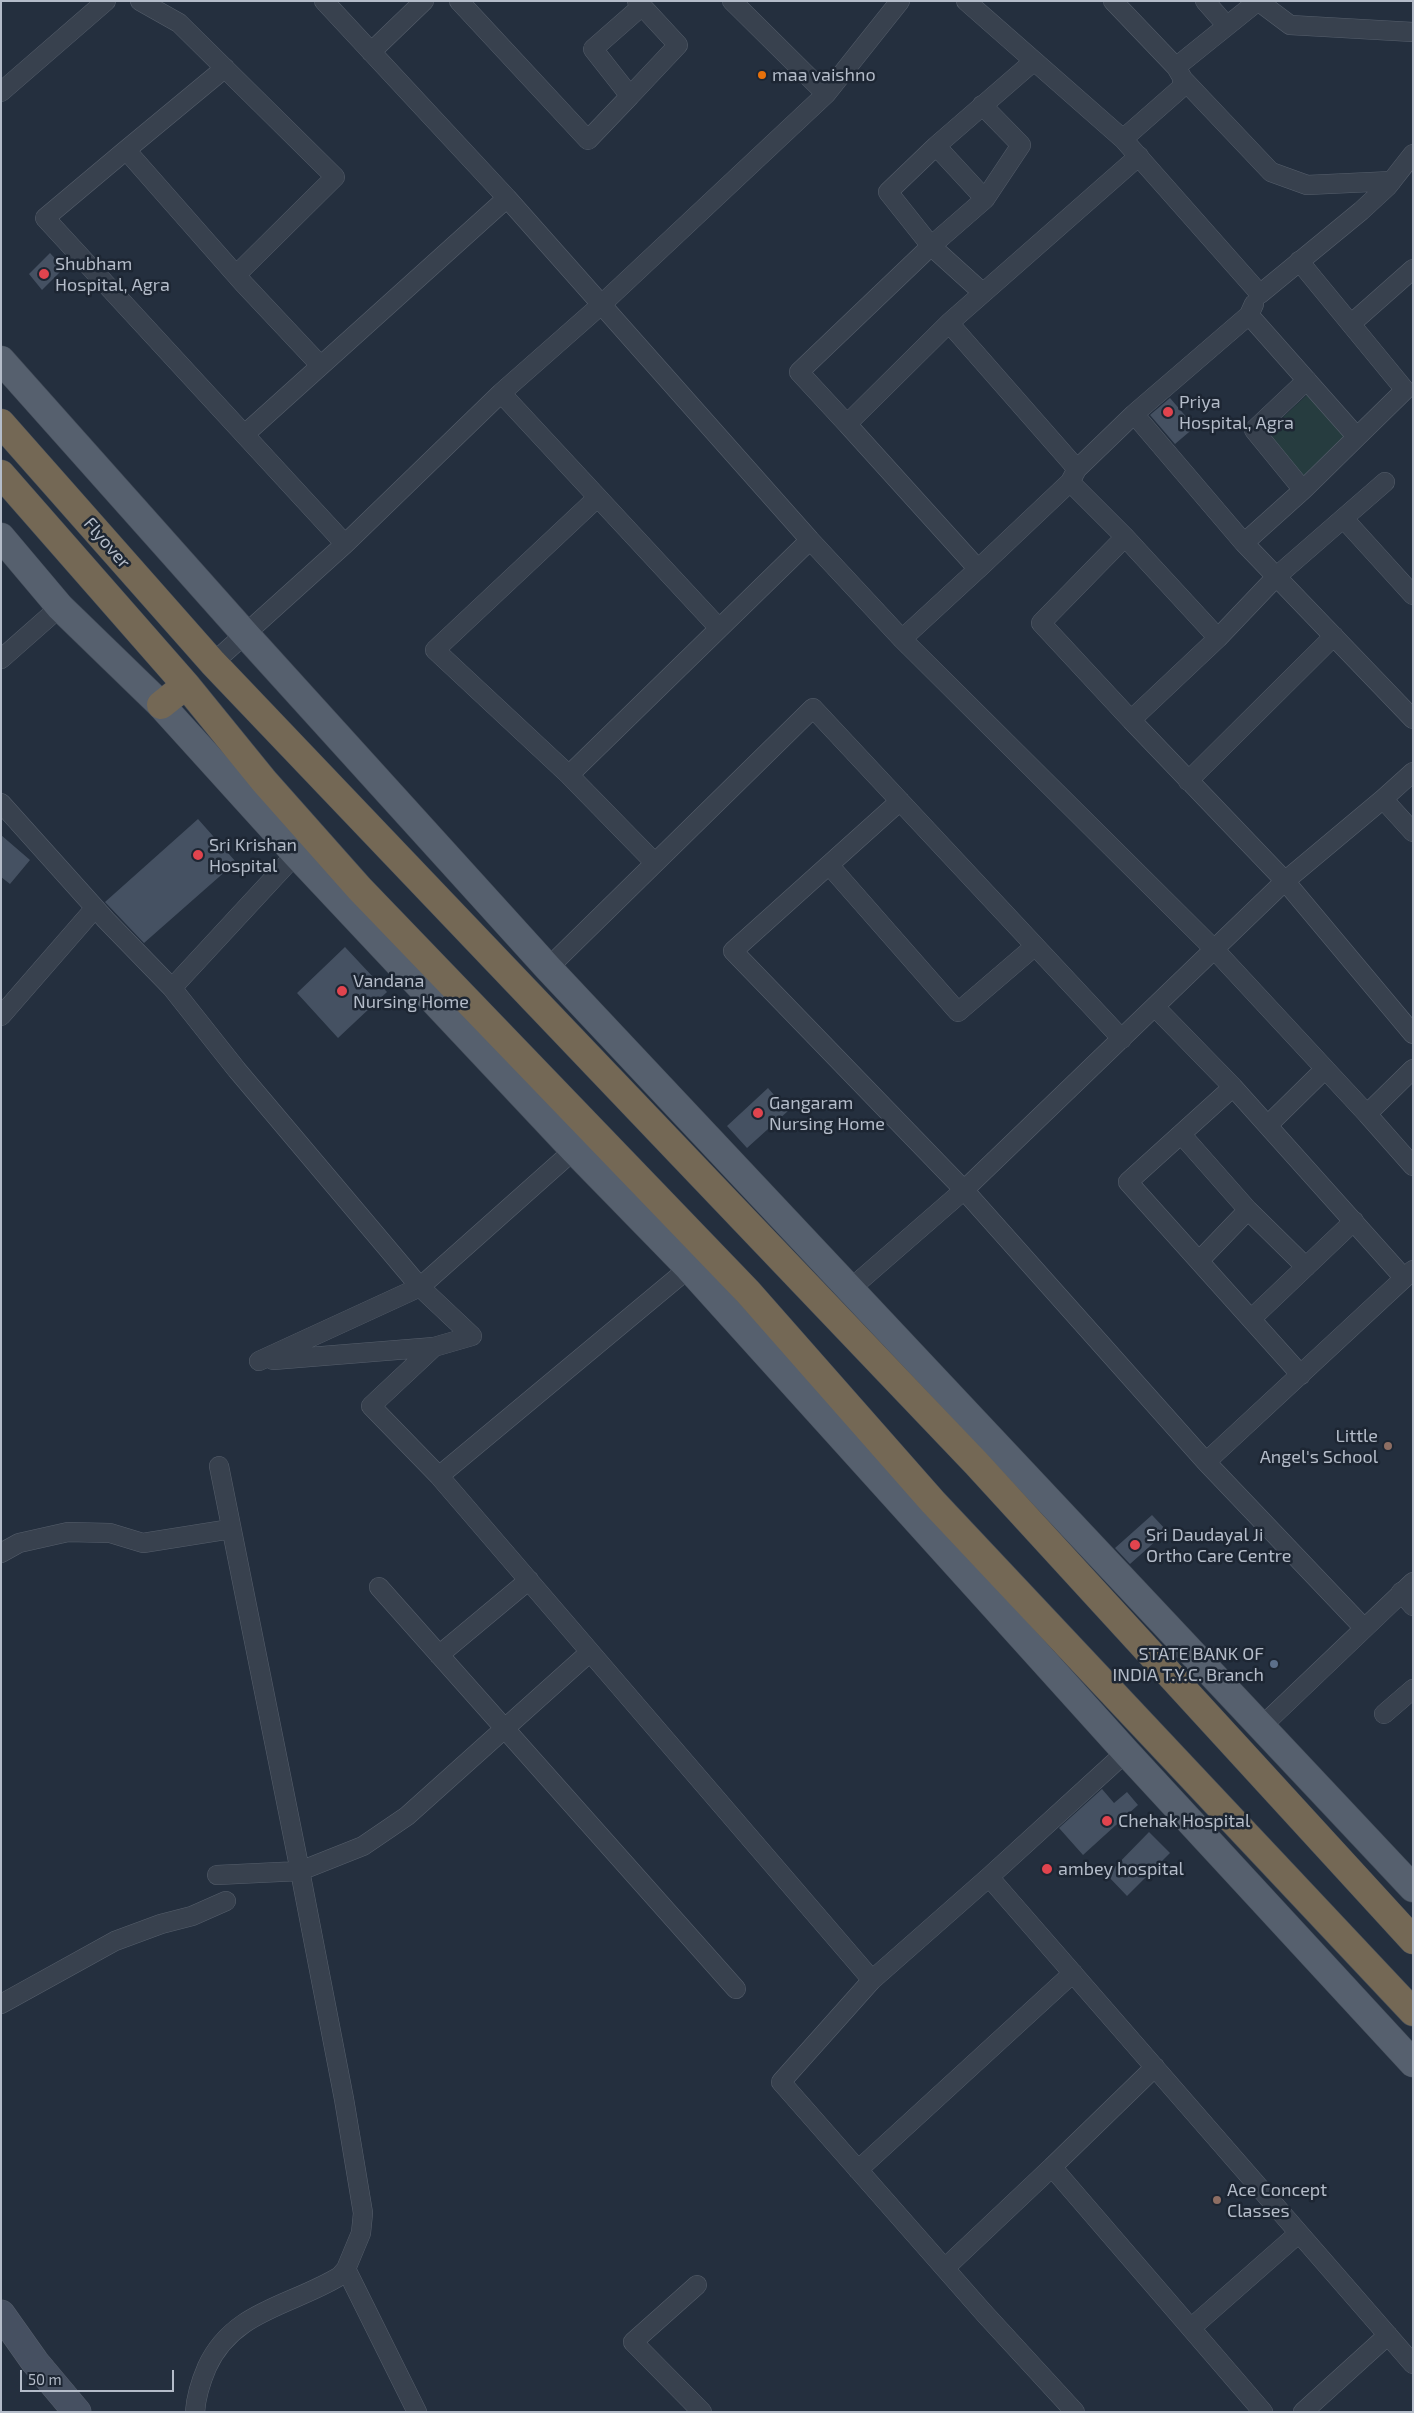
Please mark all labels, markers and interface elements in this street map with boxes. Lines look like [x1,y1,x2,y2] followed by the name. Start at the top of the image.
[772,64,876,86] place label: maa vaishno
[756,69,768,81] marker: maa vaishno
[55,253,170,296] place label: Shubham Hospital, Agra
[37,267,51,281] marker: Shubham Hospital, Agra
[1179,391,1294,434] place label: Priya Hospital, Agra
[1161,405,1175,419] marker: Priya Hospital, Agra
[79,513,135,573] street label: Flyover
[209,834,297,876] place label: Sri Krishan Hospital
[191,848,205,862] marker: Sri Krishan Hospital
[353,970,469,1012] place label: Vandana Nursing Home
[335,984,349,998] marker: Vandana Nursing Home
[769,1092,885,1134] place label: Gangaram Nursing Home
[751,1106,765,1120] marker: Gangaram Nursing Home
[1260,1425,1378,1468] place label: Little Angel's School
[1382,1440,1394,1452] marker: Little Angel's School
[1146,1524,1291,1566] place label: Sri Daudayal Ji Ortho Care Centre
[1128,1538,1142,1552] marker: Sri Daudayal Ji Ortho Care Centre
[1113,1643,1264,1686] place label: STATE BANK OF INDIA T.Y.C. Branch
[1268,1658,1280,1670] marker: STATE BANK OF INDIA T.Y.C. Branch
[1118,1810,1250,1832] place label: Chehak Hospital
[1100,1814,1114,1828] marker: Chehak Hospital
[1058,1858,1184,1880] place label: ambey hospital
[1040,1862,1054,1876] marker: ambey hospital
[1227,2179,1327,2222] place label: Ace Concept Classes
[1211,2194,1223,2206] marker: Ace Concept Classes
[22,2360,176,2392] scale bar
[28,2370,62,2388] text: 50 m

